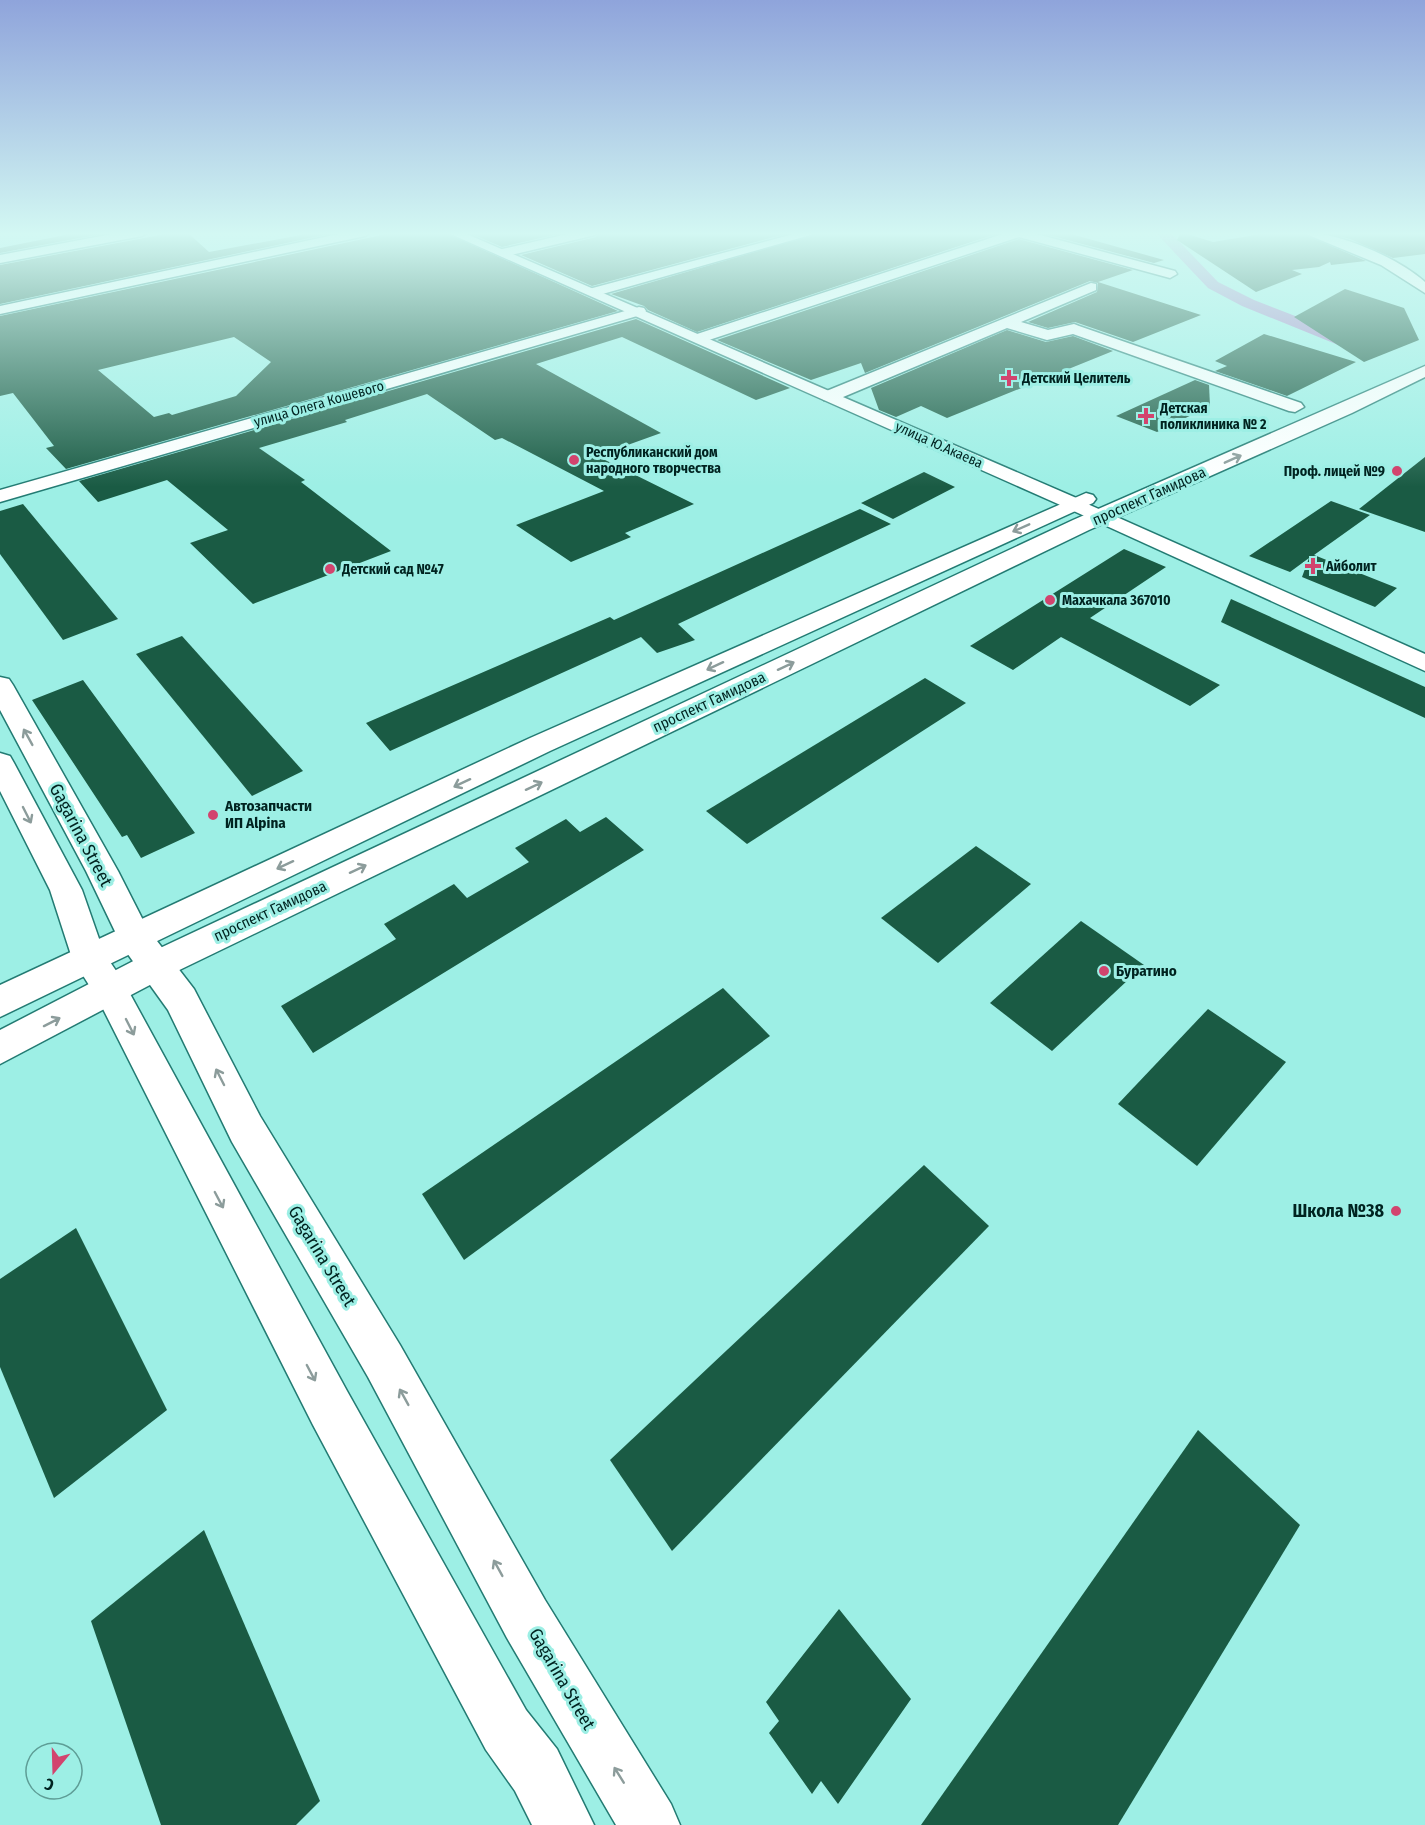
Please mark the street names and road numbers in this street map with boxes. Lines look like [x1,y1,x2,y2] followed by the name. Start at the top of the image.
[252,377,386,431] street label: улица Олега Кошевого
[893,418,985,472] street label: улица Ю.Акаева
[1089,463,1209,529] street label: проспект Гамидова
[650,668,768,736] street label: проспект Гамидова
[45,780,117,890] street label: Gagarina Street
[211,877,329,945] street label: проспект Гамидова
[283,1202,361,1310] street label: Gagarina Street
[524,1624,600,1734] street label: Gagarina Street

